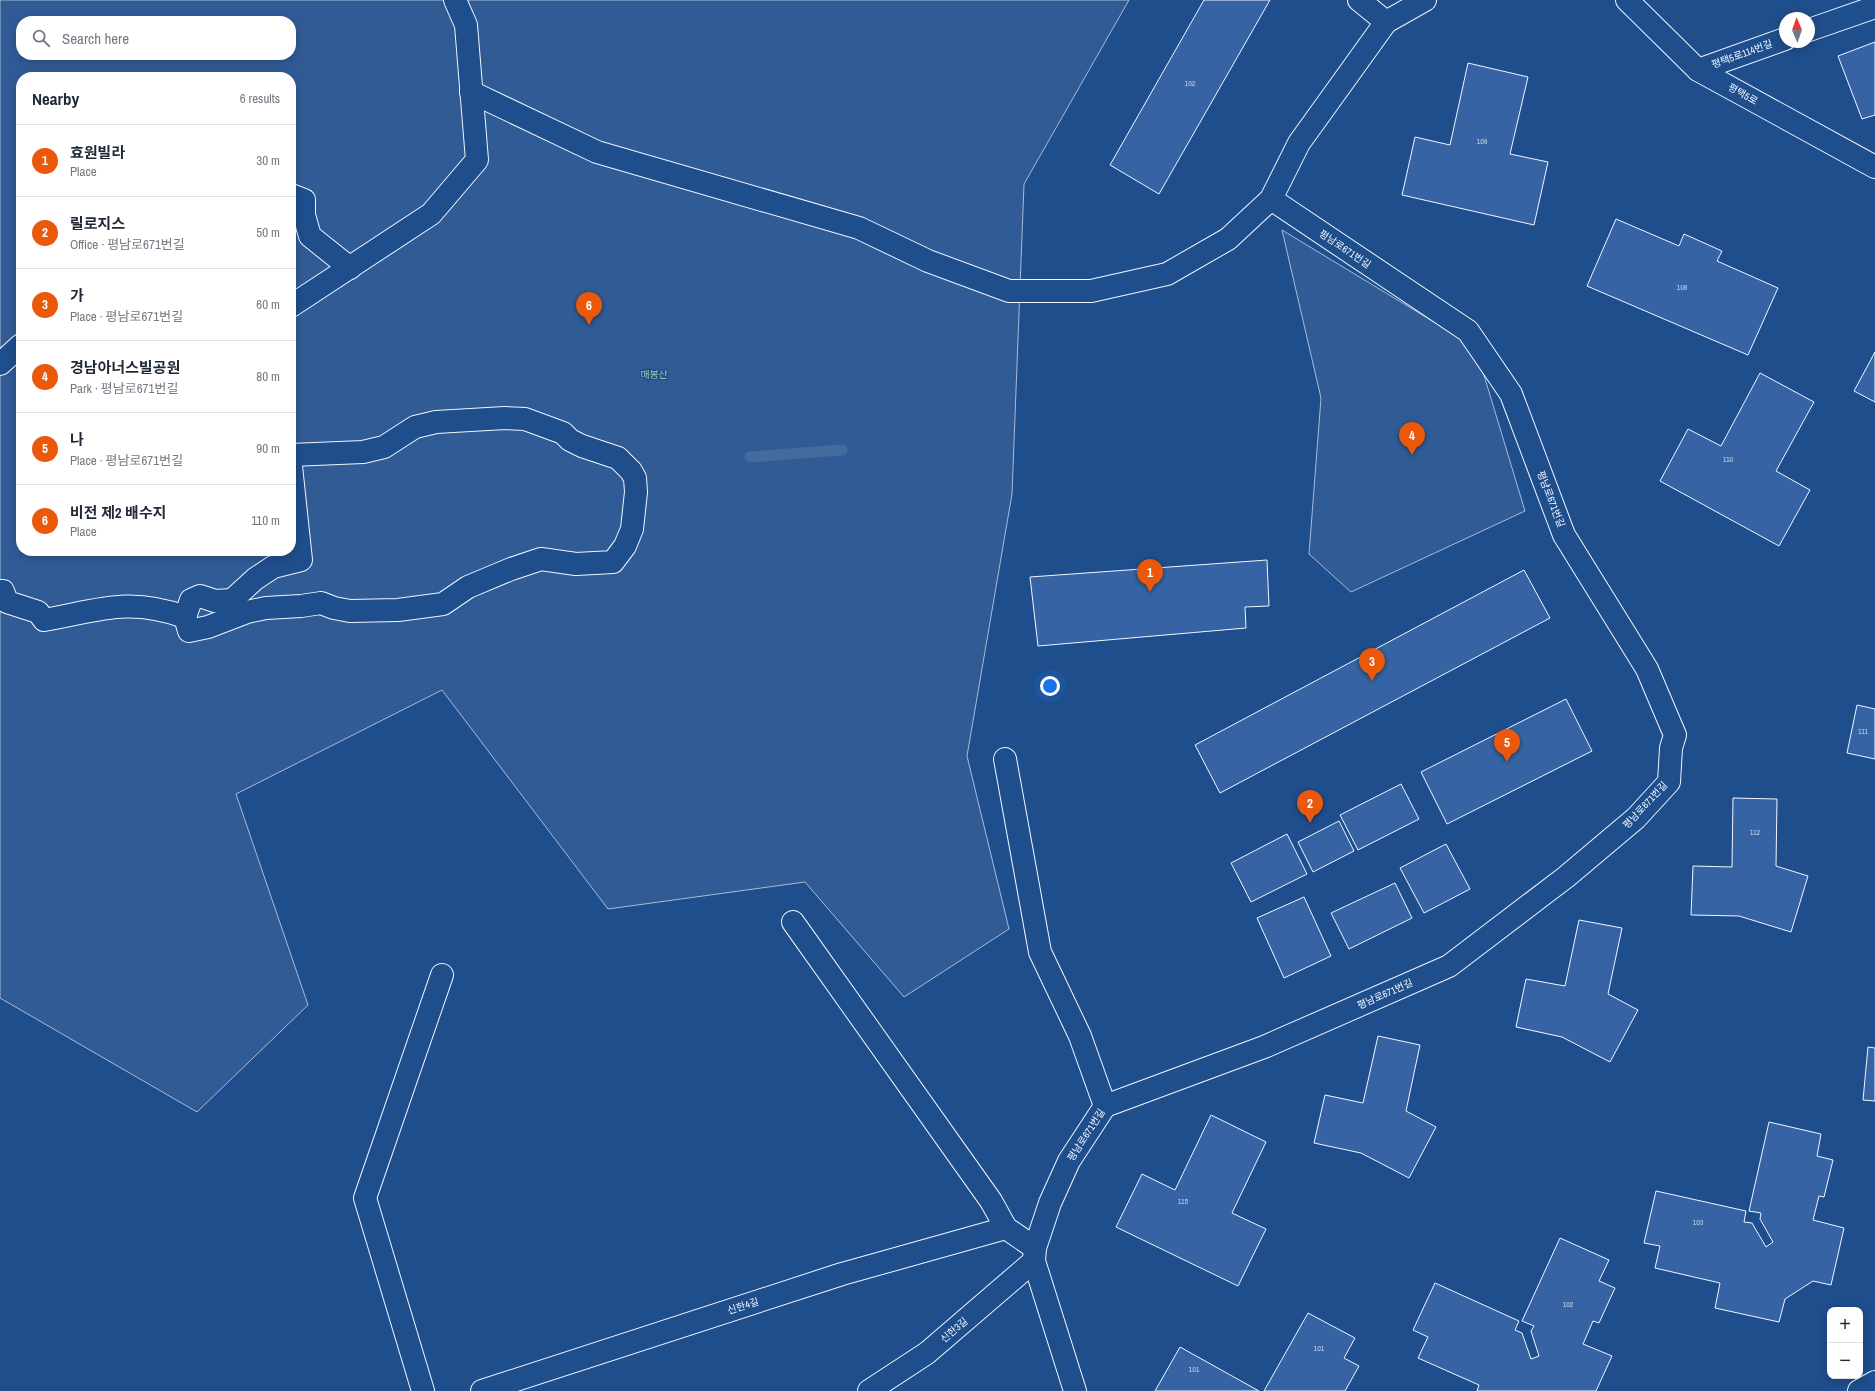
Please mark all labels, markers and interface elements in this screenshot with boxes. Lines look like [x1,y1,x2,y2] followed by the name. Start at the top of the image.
[1779,12,1815,48] north arrow
[16,16,296,60] search box
[30,27,52,49] icon: search
[62,28,129,49] text: Search here
[1710,37,1774,71] street label: 평택5로114번길
[1185,78,1196,88] house number: 102
[1726,81,1760,107] street label: 평택5로
[32,87,79,110] text: Nearby
[240,90,280,107] text: 6 results
[1477,136,1488,146] house number: 109
[70,142,125,163] text: 효원빌라
[42,152,48,169] text: 1
[256,152,280,169] text: 30 m
[70,163,97,180] text: Place
[70,213,125,234] text: 릴로지스
[42,224,48,241] text: 2
[256,224,280,241] text: 50 m
[1317,227,1373,271] street label: 평남로671번길
[70,236,185,253] text: Office · 평남로671번길
[1677,282,1688,292] house number: 108
[70,285,84,306] text: 가
[576,292,602,325] pin: 6
[42,296,48,313] text: 3
[256,296,280,313] text: 60 m
[70,308,183,325] text: Place · 평남로671번길
[70,357,180,378] text: 경남아너스빌공원
[42,368,48,385] text: 4
[256,368,280,385] text: 80 m
[640,368,668,381] park label: 매봉산
[70,380,178,397] text: Park · 평남로671번길
[1399,422,1425,455] pin: 4
[70,429,84,450] text: 나
[42,440,48,457] text: 5
[256,440,280,457] text: 90 m
[70,452,183,469] text: Place · 평남로671번길
[1723,454,1734,464] house number: 110
[1534,469,1568,529] street label: 평남로671번길
[70,502,166,523] text: 비전 제2 배수지
[42,512,48,529] text: 6
[251,512,280,529] text: 110 m
[70,523,97,540] text: Place
[1137,559,1163,592] pin: 1
[1359,648,1385,681] pin: 3
[1040,676,1060,696] your location
[1858,726,1868,736] house number: 111
[1494,729,1520,762] pin: 5
[1620,779,1670,831] street label: 평남로671번길
[1297,790,1323,823] pin: 2
[1750,827,1761,837] house number: 112
[1355,976,1415,1012] street label: 평남로671번길
[1064,1106,1108,1164] street label: 평남로671번길
[1178,1196,1189,1206] house number: 115
[1693,1217,1704,1227] house number: 103
[726,1295,760,1317] street label: 신한4길
[1563,1299,1574,1309] house number: 102
[1827,1307,1863,1379] map controls
[1827,1307,1863,1343] button: +
[938,1315,970,1345] street label: 신한3길
[1314,1343,1325,1353] house number: 101
[1827,1343,1863,1379] button: −
[1189,1364,1200,1374] house number: 101

